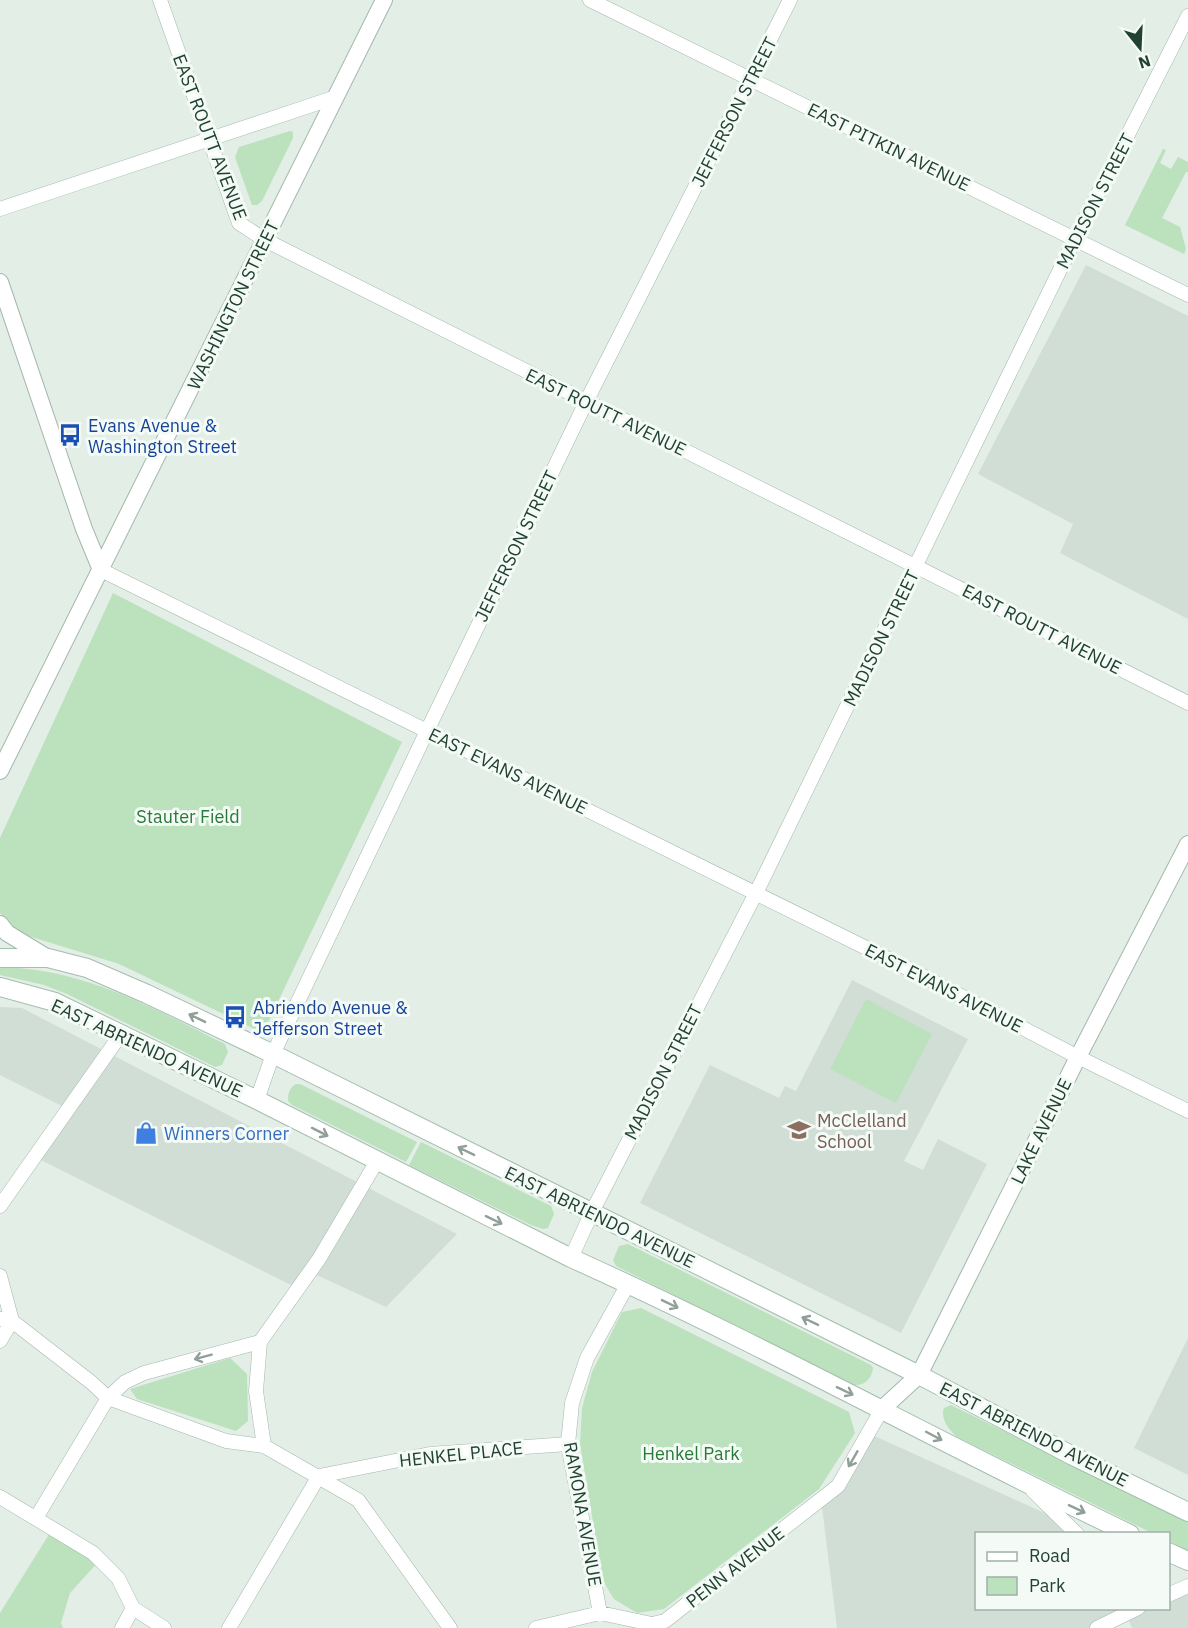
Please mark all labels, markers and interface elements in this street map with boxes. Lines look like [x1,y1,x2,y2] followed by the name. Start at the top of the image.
[1110,18,1170,78] north arrow
[686,33,782,191] street label: JEFFERSON STREET
[168,51,252,223] street label: EAST ROUTT AVENUE
[1136,51,1153,74] text: N
[804,98,974,196] street label: EAST PITKIN AVENUE
[1051,129,1139,273] street label: MADISON STREET
[182,217,284,393] street label: WASHINGTON STREET
[522,363,690,461] street label: EAST ROUTT AVENUE
[88,414,237,458] place label: Evans Avenue & Washington Street
[57,422,83,448] bus stop icon: Evans Avenue & Washington Street
[469,467,563,625] street label: JEFFERSON STREET
[838,566,924,710] street label: MADISON STREET
[958,579,1126,679] street label: EAST ROUTT AVENUE
[425,723,591,819] street label: EAST EVANS AVENUE
[136,805,240,828] park label: Stauter Field
[861,938,1027,1038] street label: EAST EVANS AVENUE
[48,993,246,1103] street label: EAST ABRIENDO AVENUE
[253,996,408,1040] place label: Abriendo Avenue & Jefferson Street
[619,1000,707,1144] street label: MADISON STREET
[222,1004,248,1030] bus stop icon: Abriendo Avenue & Jefferson Street
[189,1011,207,1023] one-way arrow
[1006,1074,1076,1188] street label: LAKE AVENUE
[817,1109,907,1153] place label: McClelland School
[786,1117,812,1143] school or university icon: McClelland School
[133,1120,159,1146] shop icon: Winners Corner
[164,1122,289,1145] place label: Winners Corner
[311,1127,329,1139] one-way arrow
[458,1144,476,1156] one-way arrow
[501,1161,699,1273] street label: EAST ABRIENDO AVENUE
[485,1215,503,1226] one-way arrow
[661,1299,679,1311] one-way arrow
[802,1314,820,1326] one-way arrow
[194,1352,213,1363] one-way arrow
[936,1376,1132,1492] street label: EAST ABRIENDO AVENUE
[836,1385,854,1397] one-way arrow
[924,1431,942,1442] one-way arrow
[398,1436,524,1472] street label: HENKEL PLACE
[559,1440,607,1588] street label: RAMONA AVENUE
[642,1442,740,1465] park label: Henkel Park
[847,1450,858,1468] one-way arrow
[1068,1503,1086,1515] one-way arrow
[681,1521,789,1613] street label: PENN AVENUE
[975,1532,1170,1610] legend
[1029,1544,1070,1567] text: Road
[1029,1574,1066,1597] text: Park

